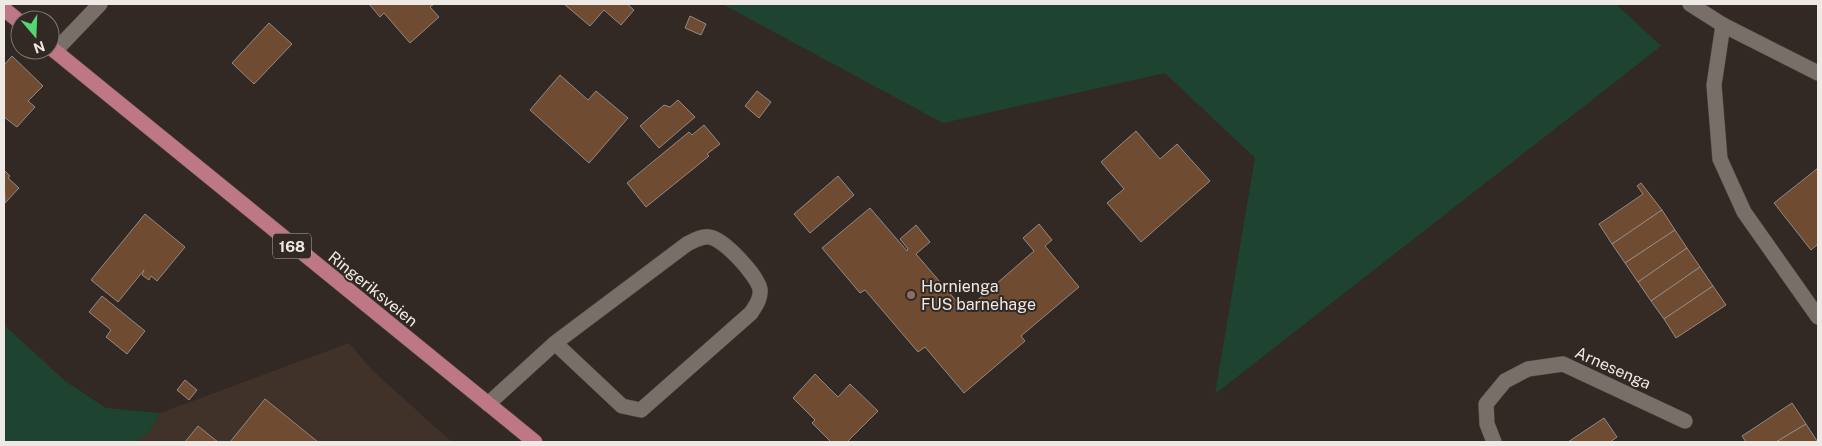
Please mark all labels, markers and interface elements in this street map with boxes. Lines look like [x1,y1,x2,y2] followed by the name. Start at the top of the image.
[10,10,60,60] north arrow
[31,38,47,57] text: N
[273,234,311,258] road number: 168
[325,247,421,331] street label: Ringeriksveien
[921,277,1036,314] place label: Hornienga FUS barnehage
[905,289,917,301] marker: Hornienga FUS barnehage
[1572,343,1654,393] street label: Arnesenga

